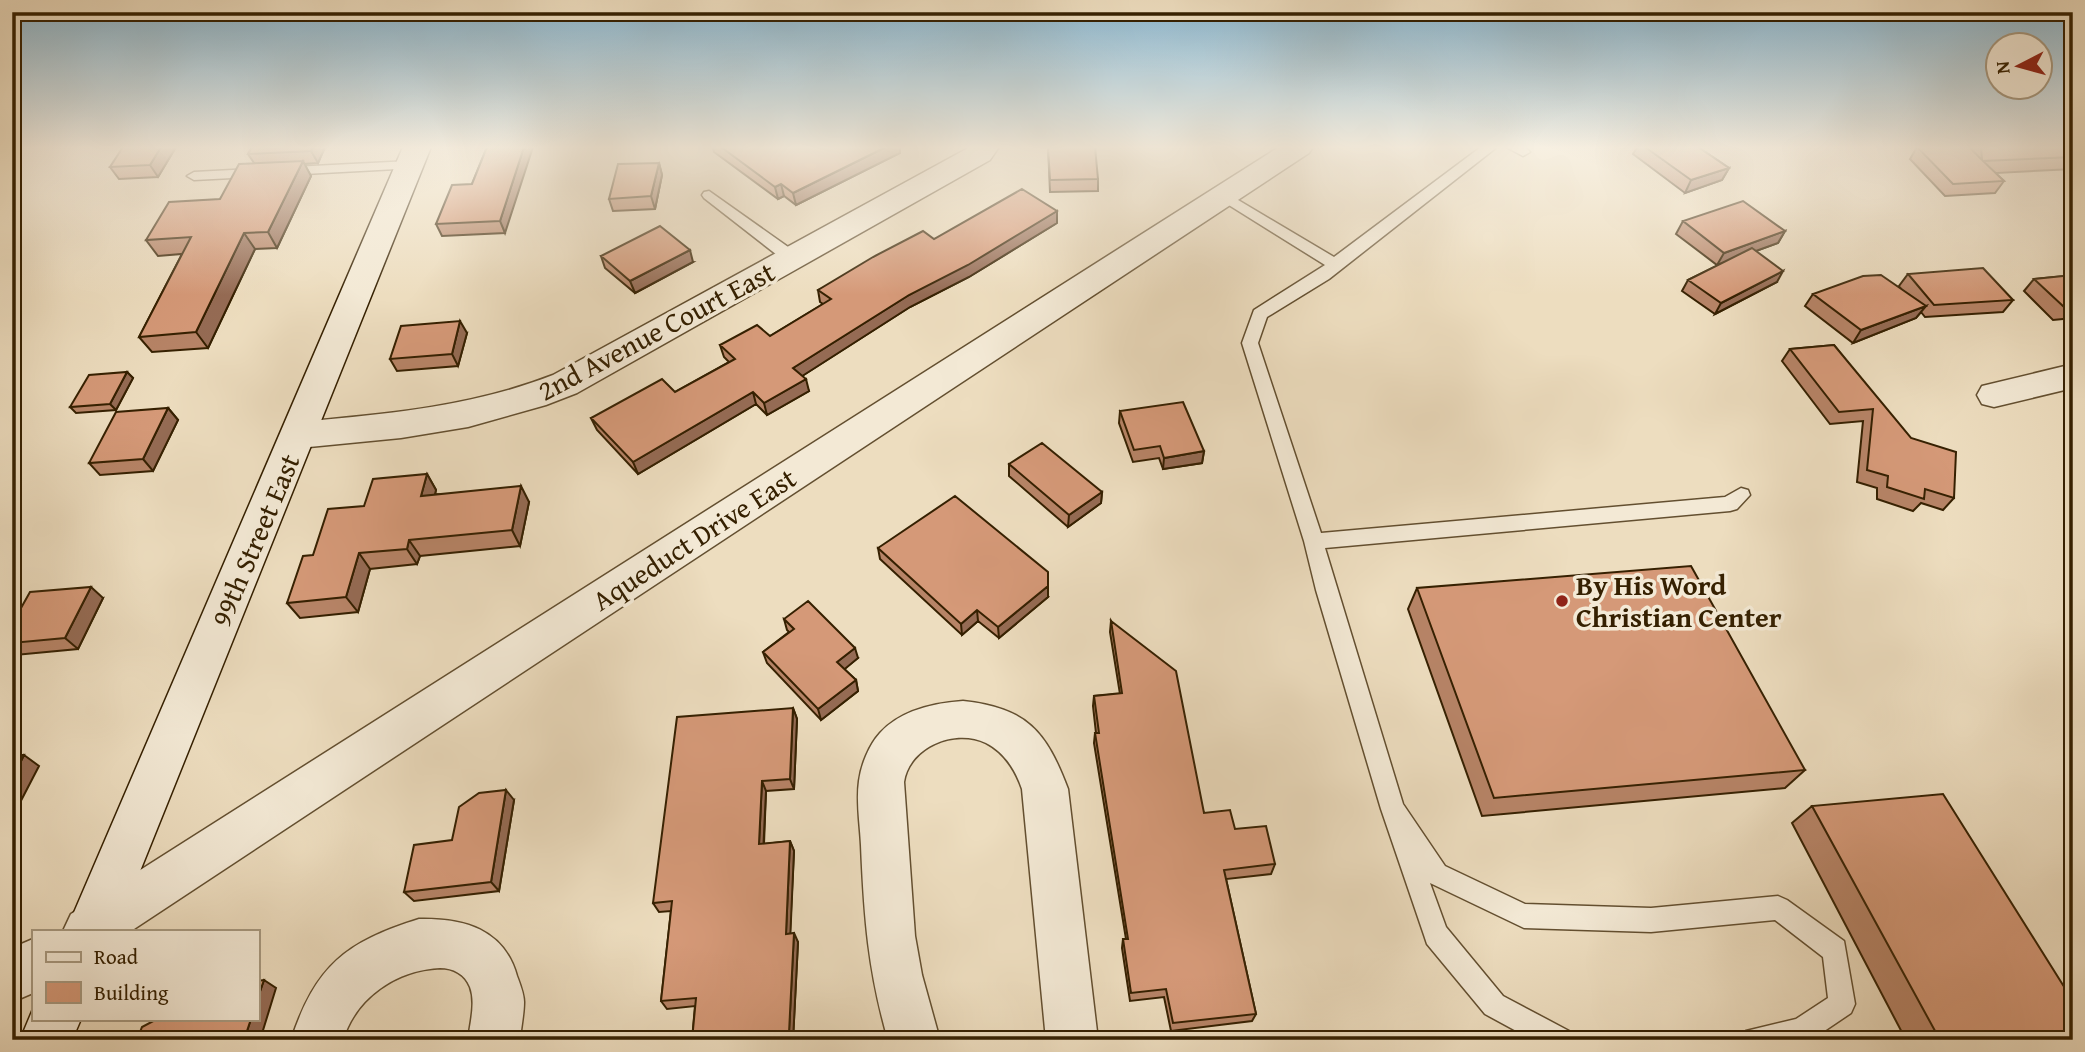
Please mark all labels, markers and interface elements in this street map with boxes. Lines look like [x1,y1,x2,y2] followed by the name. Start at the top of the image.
[1983,32,2054,102] north arrow
[1987,60,2017,76] text: N
[530,251,782,410] street label: 2nd Avenue Court East
[200,447,309,633] street label: 99th Street East
[584,457,804,620] street label: Aqueduct Drive East
[1576,564,1782,637] place label: By His Word Christian Center
[1554,593,1570,609] marker: By His Word Christian Center
[32,930,259,1020] legend
[94,941,139,972] text: Road
[94,977,169,1008] text: Building

